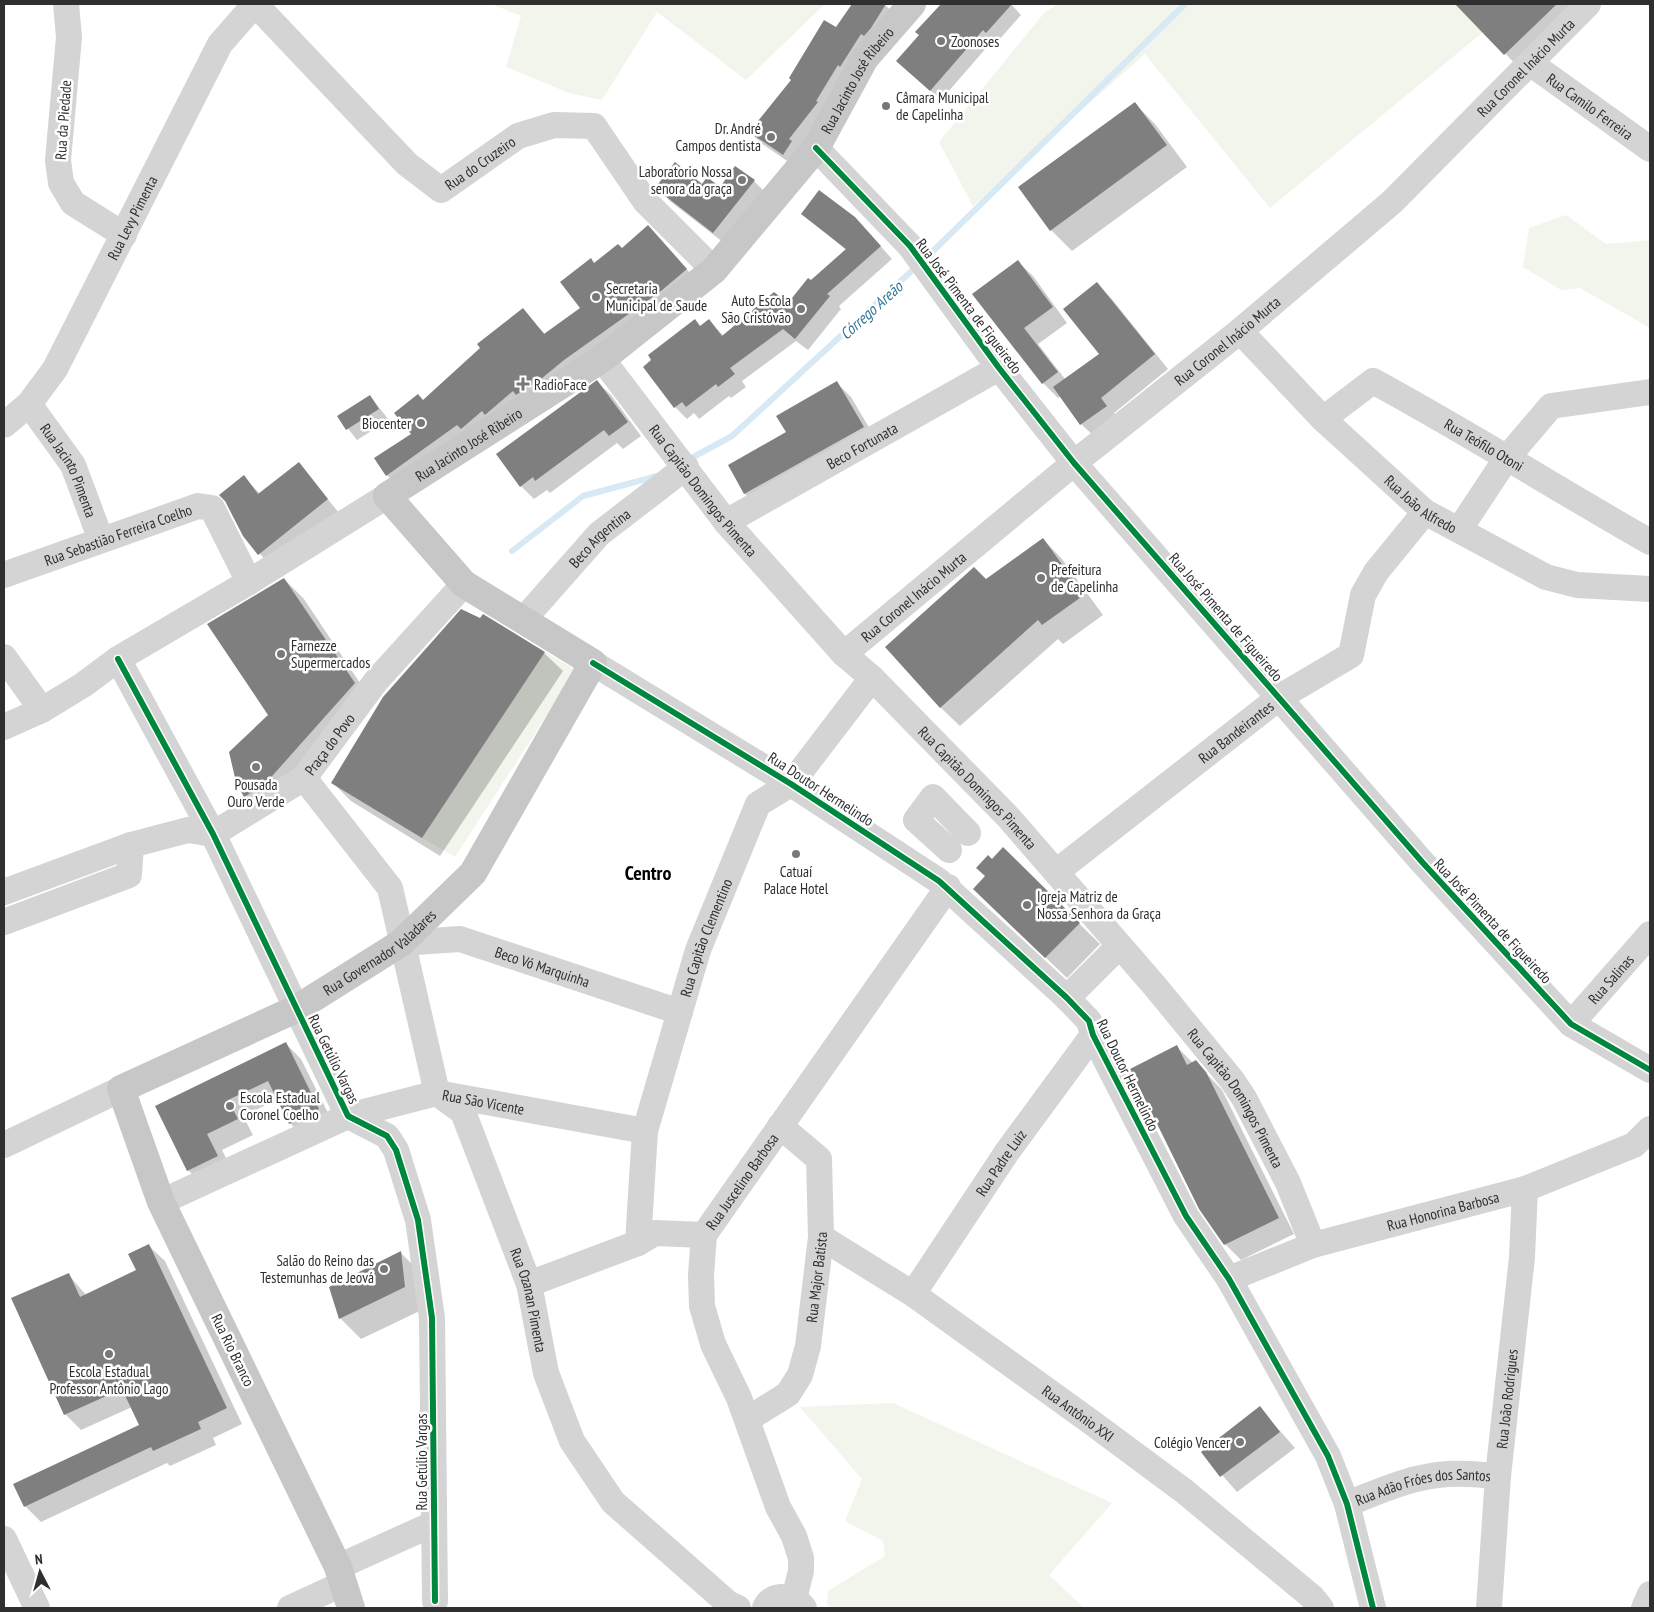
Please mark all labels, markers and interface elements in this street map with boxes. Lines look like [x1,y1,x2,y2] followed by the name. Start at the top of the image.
[1473,14,1578,121] street label: Rua Coronel Inácio Murta
[816,23,898,137] street label: Rua Jacinto José Ribeiro
[951,32,999,51] place label: Zoonoses
[935,35,947,47] marker: Zoonoses
[1543,69,1637,144] street label: Rua Camilo Ferreira
[51,79,75,161] street label: Rua da Piedade
[896,88,989,124] place label: Câmara Municipal de Capelinha
[880,100,892,112] marker: Câmara Municipal de Capelinha
[675,119,761,155] place label: Dr. André Campos dentista
[441,131,519,194] street label: Rua do Cruzeiro
[765,131,777,143] marker: Dr. André Campos dentista
[639,162,732,198] place label: Laboratorio Nossa senora da graça
[103,172,161,263] street label: Rua Levy Pimenta
[736,174,748,186] marker: Laboratorio Nossa senora da graça
[912,235,1026,377] street label: Rua José Pimenta de Figueiredo
[835,276,907,343] water label: Córrego Areão
[606,279,707,315] place label: Secretaria Municipal de Saude
[590,291,602,303] marker: Secretaria Municipal de Saude
[721,291,791,327] place label: Auto Escola São Cristóvão
[1170,292,1284,389] street label: Rua Coronel Inácio Murta
[795,303,807,315] marker: Auto Escola São Cristóvão
[534,375,587,394] place label: RadioFace
[516,377,530,391] marker: RadioFace
[411,403,525,485] street label: Rua Jacinto José Ribeiro
[362,414,412,433] place label: Biocenter
[1441,414,1527,475] street label: Rua Teófilo Otoni
[415,417,427,429] marker: Biocenter
[823,418,901,473] street label: Beco Fortunata
[36,419,101,520] street label: Rua Jacinto Pimenta
[646,420,762,560] street label: Rua Capitão Domingos Pimenta
[1381,471,1460,537] street label: Rua João Alfredo
[42,499,194,569] street label: Rua Sebastião Ferreira Coelho
[564,504,634,571] street label: Beco Argentina
[857,547,970,646] street label: Rua Coronel Inácio Murta
[1165,549,1287,685] street label: Rua José Pimenta de Figueiredo
[1051,560,1118,596] place label: Prefeitura de Capelinha
[1035,572,1047,584] marker: Prefeitura de Capelinha
[291,636,370,672] place label: Farnezze Supermercados
[275,648,287,660] marker: Farnezze Supermercados
[1194,696,1277,767] street label: Rua Bandeirantes
[300,709,358,779] street label: Praça do Povo
[915,722,1041,853] street label: Rua Capitão Domingos Pimenta
[765,748,877,830] street label: Rua Doutor Hermelindo
[250,761,262,773] marker: Pousada Ouro Verde
[227,775,285,811] place label: Pousada Ouro Verde
[790,848,802,860] marker: Catuaí Palace Hotel
[1430,854,1556,988] street label: Rua José Pimenta de Figueiredo
[625,860,671,886] district label: Centro
[764,862,829,898] place label: Catuaí Palace Hotel
[675,876,736,999] street label: Rua Capitão Clementino
[1037,887,1161,923] place label: Igreja Matriz de Nossa Senhora da Graça
[1021,899,1033,911] marker: Igreja Matriz de Nossa Senhora da Graça
[319,905,440,999] street label: Rua Governador Valadares
[493,942,592,991] street label: Beco Vó Marquinha
[1584,950,1637,1008] street label: Rua Salinas
[304,1011,364,1107] street label: Rua Getúlio Vargas
[1093,1016,1163,1134] street label: Rua Doutor Hermelindo
[1184,1024,1288,1171] street label: Rua Capitão Domingos Pimenta
[441,1085,526,1118] street label: Rua São Vicente
[240,1088,320,1124] place label: Escola Estadual Coronel Coelho
[224,1100,236,1112] marker: Escola Estadual Coronel Coelho
[971,1125,1030,1199] street label: Rua Padre Luiz
[701,1129,782,1233] street label: Rua Juscelino Barbosa
[1385,1187,1501,1235] street label: Rua Honorina Barbosa
[801,1232,831,1324] street label: Rua Major Batista
[506,1245,551,1354] street label: Rua Ozanan Pimenta
[260,1251,374,1287] place label: Salão do Reino das Testemunhas de Jeová
[378,1263,390,1275] marker: Salão do Reino das Testemunhas de Jeová
[207,1311,259,1389] street label: Rua Rio Branco
[103,1348,115,1360] marker: Escola Estadual Professor Antônio Lago
[1492,1348,1521,1450] street label: Rua João Rodrigues
[50,1362,168,1398] place label: Escola Estadual Professor Antônio Lago
[1039,1381,1118,1445] street label: Rua Antônio XXI
[412,1413,431,1511] street label: Rua Getúlio Vargas
[1154,1433,1231,1452] place label: Colégio Vencer
[1234,1436,1246,1448] marker: Colégio Vencer
[1352,1464,1491,1509] street label: Rua Adão Fróes dos Santos
[15,1547,65,1597] north arrow
[34,1550,43,1568] text: N

